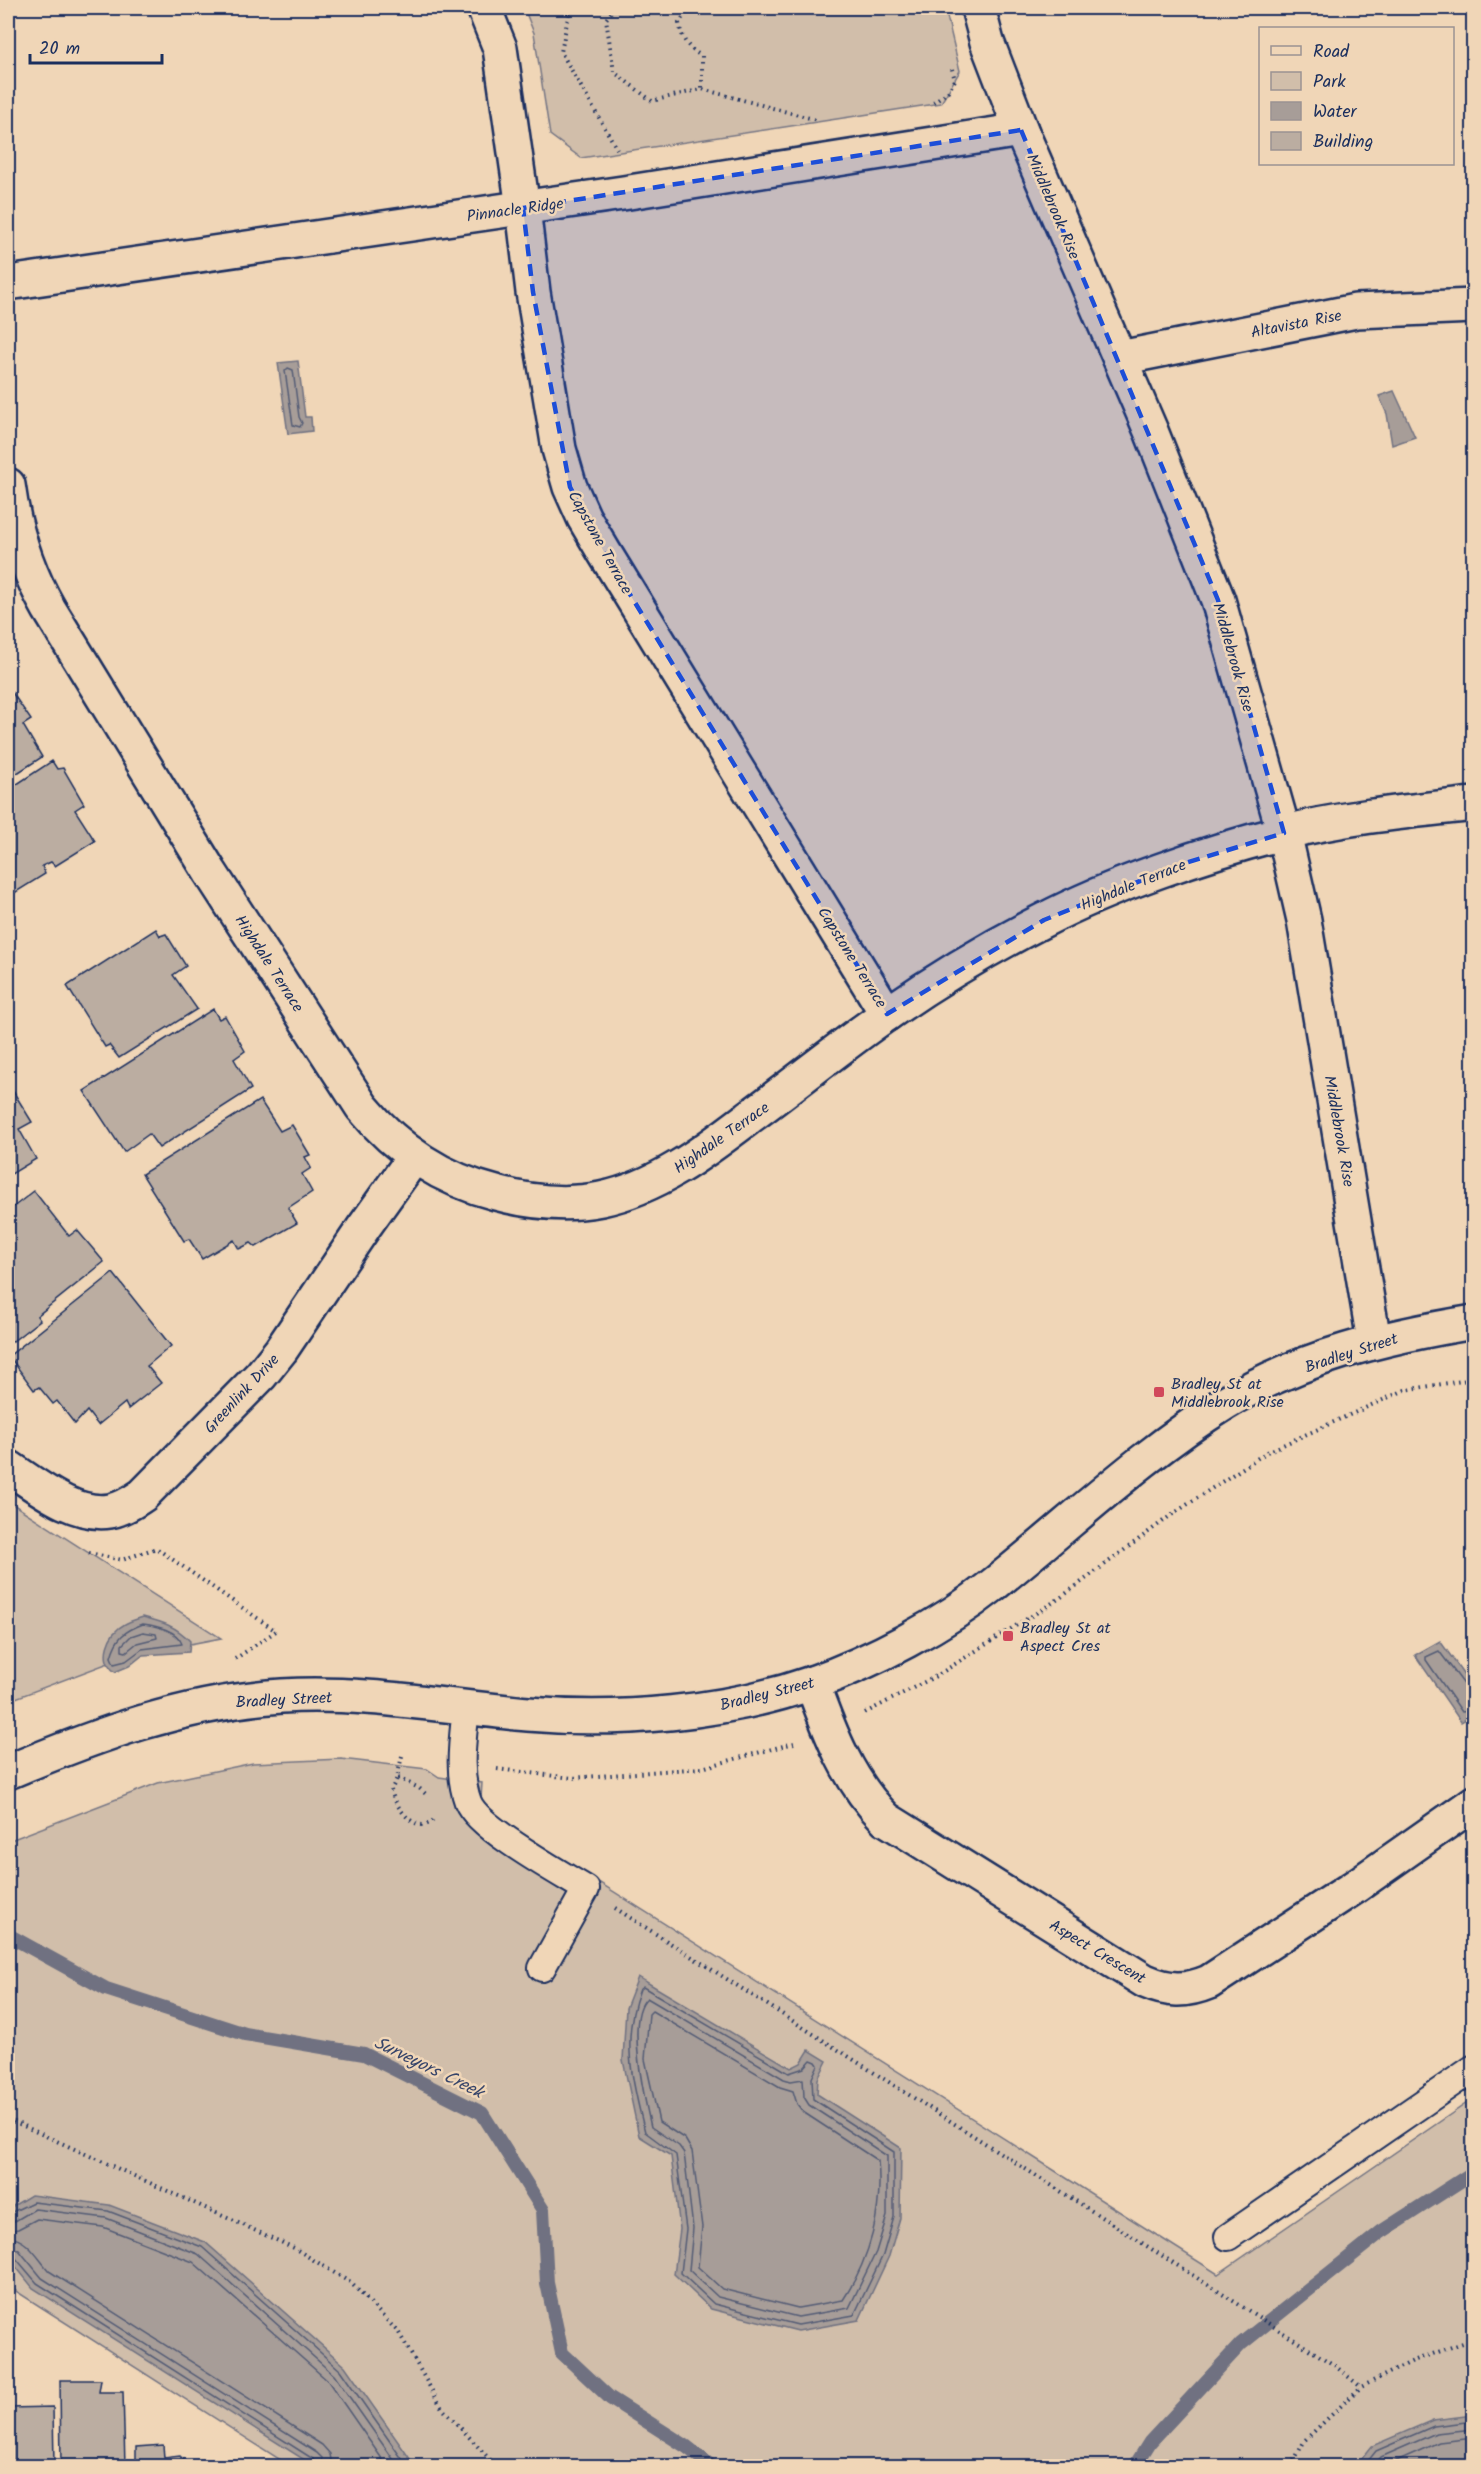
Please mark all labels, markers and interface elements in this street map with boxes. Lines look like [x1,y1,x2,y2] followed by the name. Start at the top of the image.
[30,27,162,65] scale bar
[1259,27,1454,165] legend
[39,35,80,64] text: 20 m
[1313,38,1350,67] text: Road
[1313,68,1346,97] text: Park
[1313,98,1358,127] text: Water
[1313,128,1373,157] text: Building
[1019,150,1086,263] street label: Middlebrook Rise
[465,191,565,230] street label: Pinnacle Ridge
[1249,303,1344,346] street label: Altavista Rise
[561,486,639,599] street label: Capstone Terrace
[1205,600,1260,715] street label: Middlebrook Rise
[1077,853,1190,918] street label: Highdale Terrace
[811,902,893,1013] street label: Capstone Terrace
[228,910,310,1018] street label: Highdale Terrace
[1316,1074,1361,1189] street label: Middlebrook Rise
[669,1096,775,1181] street label: Highdale Terrace
[1302,1326,1402,1380] street label: Bradley Street
[198,1348,286,1440] street label: Greenlink Drive
[1171,1372,1284,1415] place label: Bradley St at Middlebrook Rise
[1152,1385,1166,1399] marker: Bradley St at Middlebrook Rise
[1020,1616,1112,1659] place label: Bradley St at Aspect Cres
[1001,1629,1015,1643] marker: Bradley St at Aspect Cres
[717,1670,818,1718] street label: Bradley Street
[235,1685,334,1716] street label: Bradley Street
[1044,1913,1151,1991] street label: Aspect Crescent
[369,2029,490,2109] water label: Surveyors Creek

